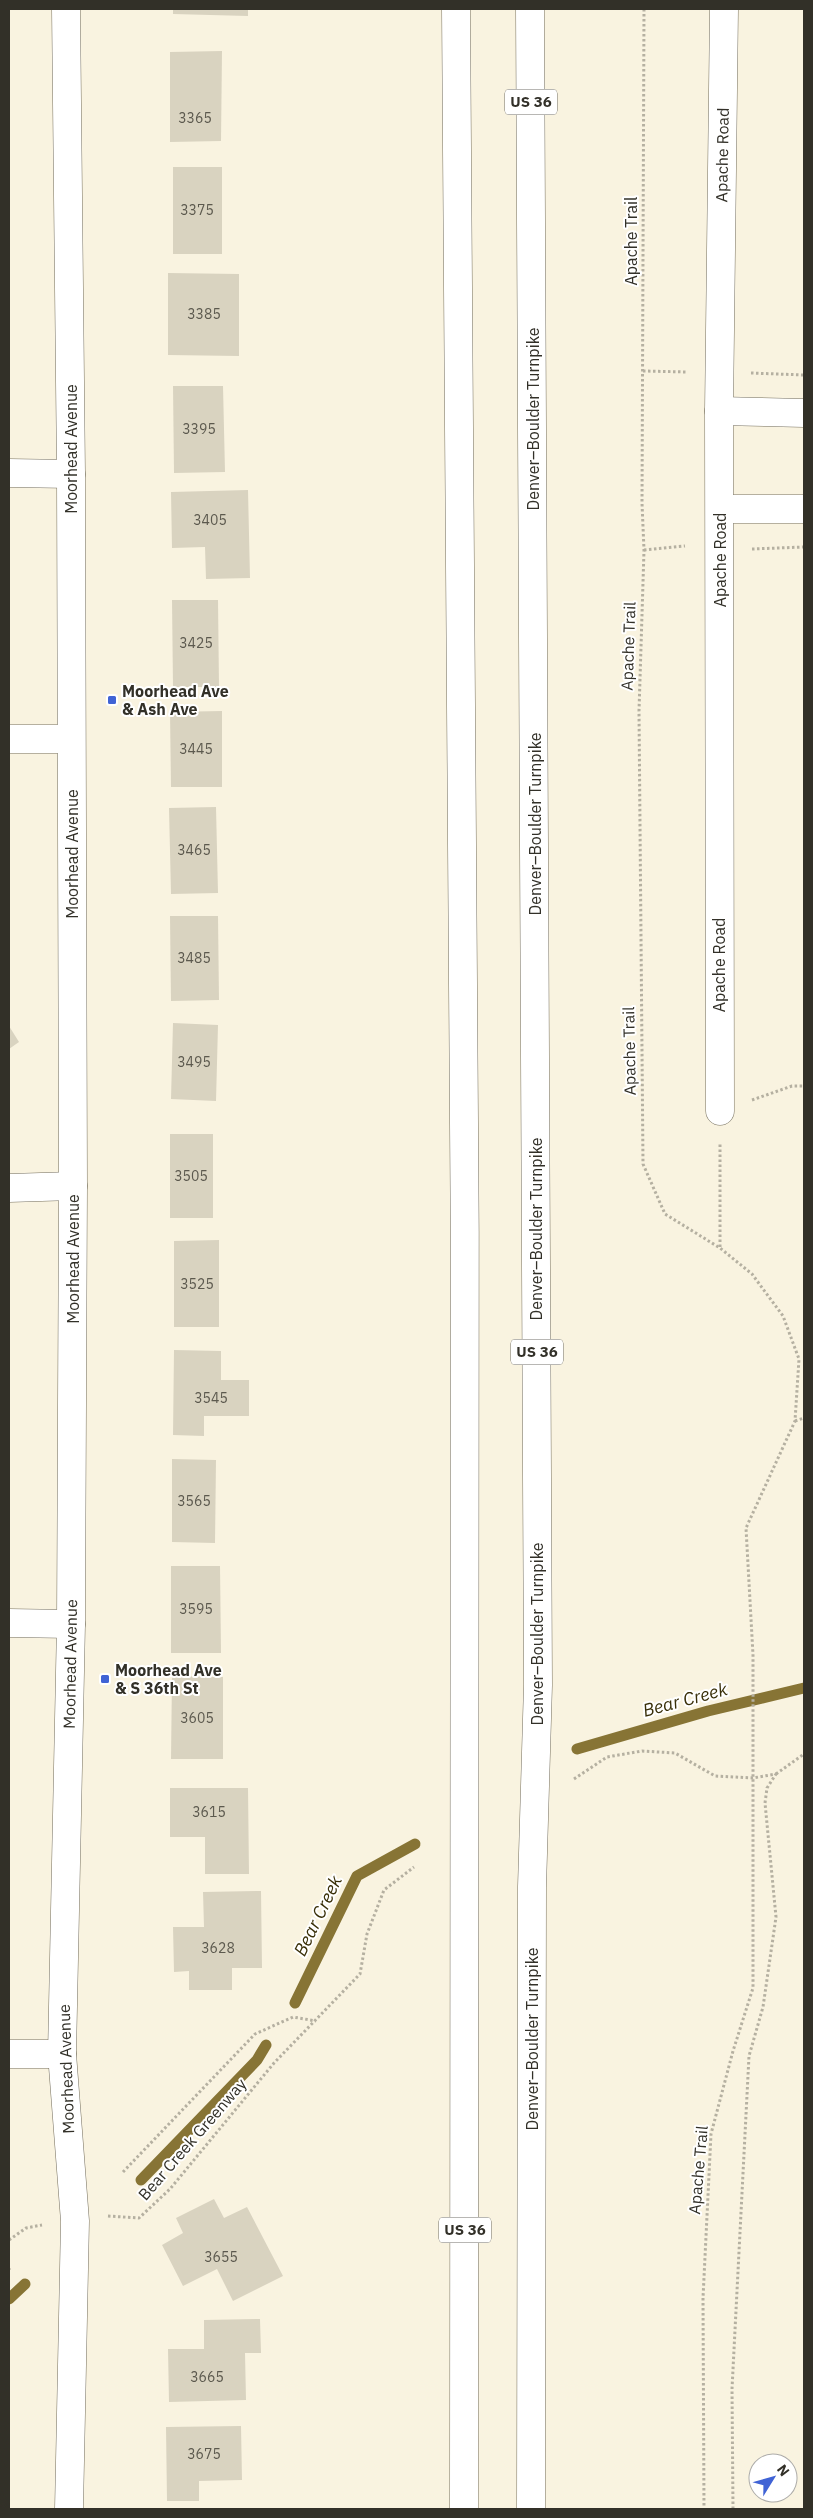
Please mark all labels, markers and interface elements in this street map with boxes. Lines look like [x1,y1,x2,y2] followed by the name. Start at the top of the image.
[505,90,557,114] road number: US 36
[711,108,733,202] street label: Apache Road
[178,109,212,127] house number: 3365
[621,197,641,285] street label: Apache Trail
[180,201,214,219] house number: 3375
[187,305,221,323] house number: 3385
[523,327,543,511] street label: Denver–Boulder Turnpike
[61,384,81,514] street label: Moorhead Avenue
[182,420,216,438] house number: 3395
[193,511,227,529] house number: 3405
[710,513,730,607] street label: Apache Road
[616,601,640,691] street label: Apache Trail
[179,634,213,652] house number: 3425
[122,681,229,719] place label: Moorhead Ave & Ash Ave
[106,694,118,706] marker: Moorhead Ave & Ash Ave
[525,732,545,916] street label: Denver–Boulder Turnpike
[179,740,213,758] house number: 3445
[62,789,82,919] street label: Moorhead Avenue
[177,841,211,859] house number: 3465
[709,918,729,1012] street label: Apache Road
[177,949,211,967] house number: 3485
[618,1006,640,1096] street label: Apache Trail
[177,1053,211,1071] house number: 3495
[526,1137,546,1321] street label: Denver–Boulder Turnpike
[174,1167,208,1185] house number: 3505
[63,1194,83,1324] street label: Moorhead Avenue
[180,1275,214,1293] house number: 3525
[511,1340,563,1364] road number: US 36
[194,1389,228,1407] house number: 3545
[177,1492,211,1510] house number: 3565
[527,1542,547,1726] street label: Denver–Boulder Turnpike
[59,1599,81,1729] street label: Moorhead Avenue
[179,1600,213,1618] house number: 3595
[115,1660,222,1698] place label: Moorhead Ave & S 36th St
[99,1673,111,1685] marker: Moorhead Ave & S 36th St
[640,1677,730,1722] water label: Bear Creek
[180,1709,214,1727] house number: 3605
[192,1803,226,1821] house number: 3615
[288,1871,347,1960] water label: Bear Creek
[201,1939,235,1957] house number: 3628
[522,1947,542,2131] street label: Denver–Boulder Turnpike
[54,2004,78,2134] street label: Moorhead Avenue
[134,2074,250,2204] street label: Bear Creek Greenway
[684,2125,712,2215] street label: Apache Trail
[439,2218,491,2242] road number: US 36
[204,2248,238,2266] house number: 3655
[190,2368,224,2386] house number: 3665
[187,2445,221,2463] house number: 3675
[748,2453,798,2503] north arrow
[773,2461,794,2480] text: N

